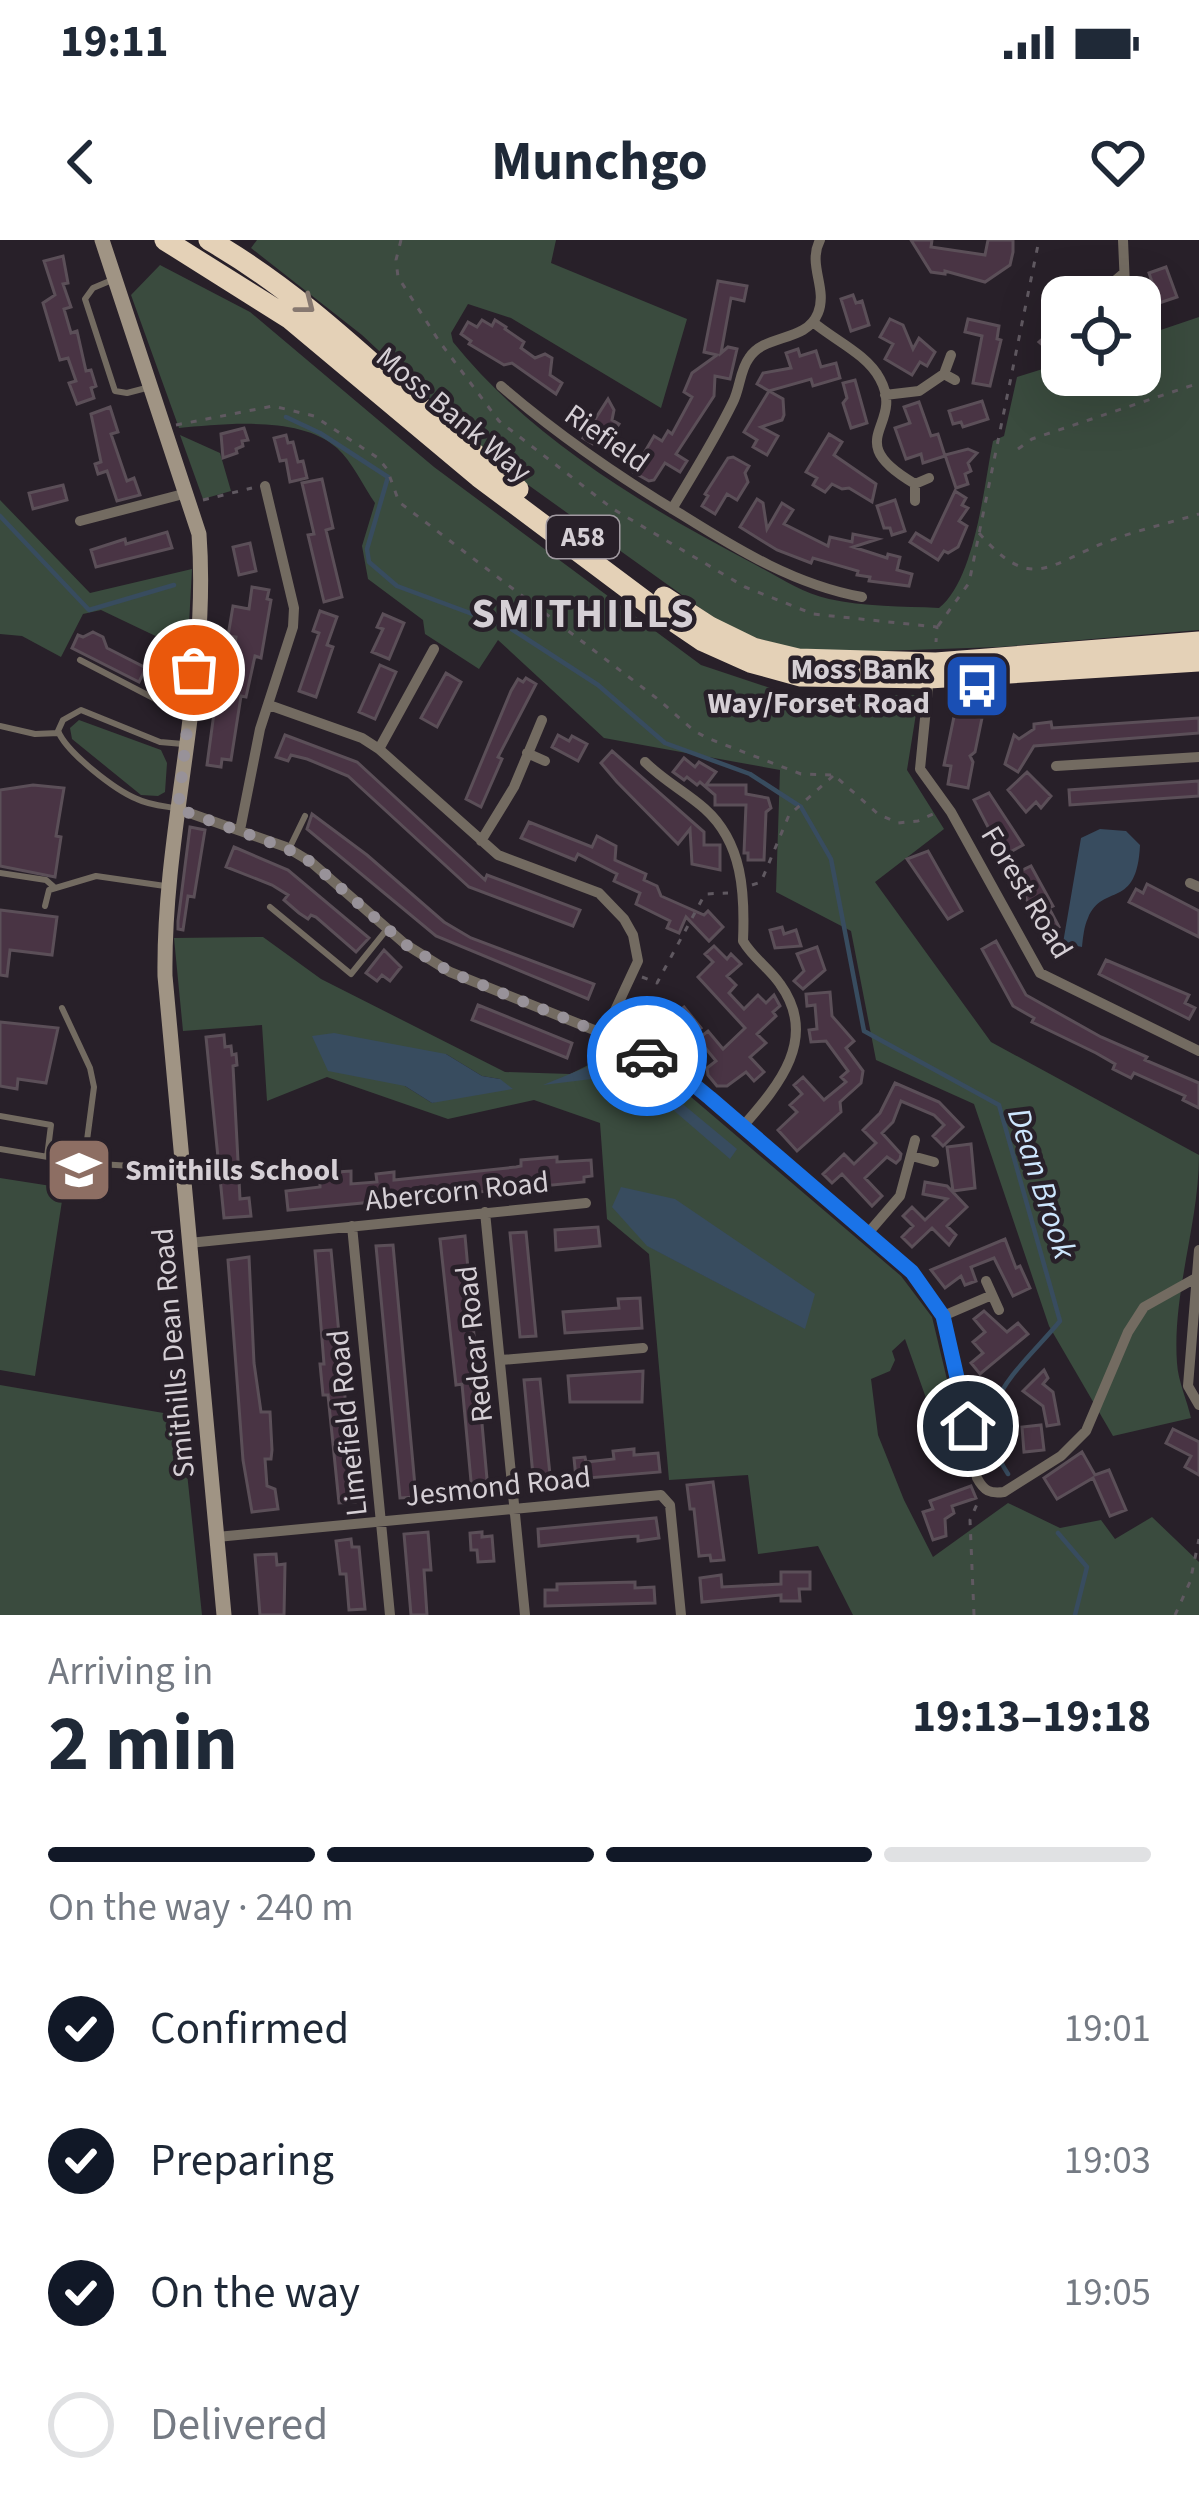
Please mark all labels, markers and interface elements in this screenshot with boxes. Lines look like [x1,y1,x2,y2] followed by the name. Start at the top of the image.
[60,10,169,74] text: 19:11
[491,124,708,201] text: Munchgo
[48,129,114,195] icon: back
[1085,129,1151,195] icon: heart
[1041,276,1161,396] map controls
[1041,276,1161,396] button: locate
[293,290,315,312] one-way arrow
[367,336,541,492] street label: Moss Bank Way
[556,394,658,483] street label: Riefield
[547,516,619,558] road number: A58
[472,584,697,644] district label: SMITHILLS
[143,619,245,721] pin
[161,637,227,703] icon: bag
[708,648,931,725] place label: Moss Bank Way/Forset Road
[942,651,1012,721] bus stop icon: Moss Bank Way/Forset Road
[970,818,1083,967] street label: Forest Road
[587,996,707,1116] courier
[614,1023,680,1089] icon: car
[995,1102,1088,1266] water label: Dean Brook
[44,1135,114,1205] school or university icon: Smithills School
[125,1149,339,1192] place label: Smithills School
[363,1160,551,1223] street label: Abercorn Road
[141,1226,206,1480] street label: Smithills Dean Road
[445,1263,504,1425] street label: Redcar Road
[316,1328,379,1518] street label: Limefield Road
[917,1375,1019,1477] pin
[935,1393,1001,1459] icon: home
[403,1455,593,1518] street label: Jesmond Road
[48,1644,213,1700] text: Arriving in
[912,1685,1151,1749] text: 19:13–19:18
[48,1689,238,1800] text: 2 min
[48,1880,354,1936] text: On the way · 240 m
[48,1996,114,2062] icon: check
[150,1997,349,2061] text: Confirmed
[1064,2001,1151,2057] text: 19:01
[48,2128,114,2194] icon: check
[150,2129,334,2193] text: Preparing
[1064,2133,1151,2189] text: 19:03
[48,2260,114,2326] icon: check
[150,2261,360,2325] text: On the way
[1064,2265,1151,2321] text: 19:05
[150,2393,328,2457] text: Delivered

